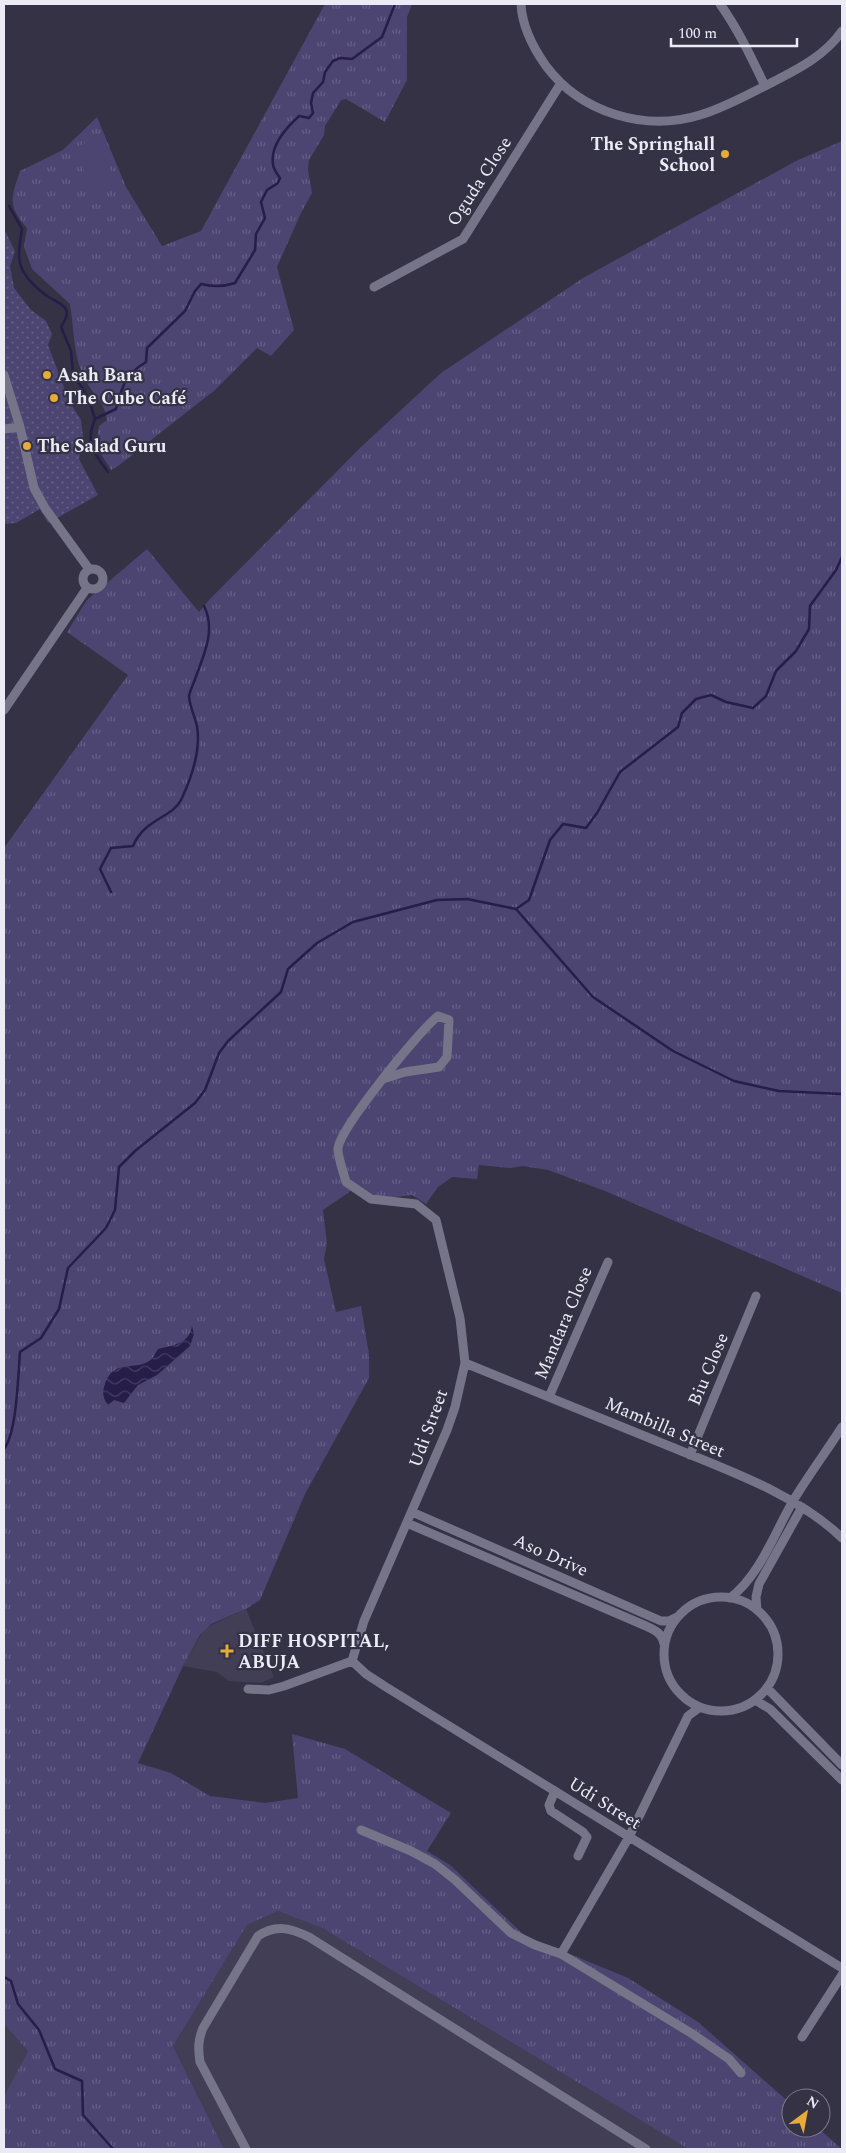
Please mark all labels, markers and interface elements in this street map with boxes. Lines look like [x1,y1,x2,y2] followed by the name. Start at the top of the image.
[671,15,797,47] scale bar
[678,22,717,45] text: 100 m
[440,131,519,232] street label: Oguda Close
[591,131,715,179] place label: The Springhall School
[719,148,731,160] marker: The Springhall School
[57,362,143,389] place label: Asah Bara
[41,369,53,381] marker: Asah Bara
[64,385,186,412] place label: The Cube Café
[48,392,60,404] marker: The Cube Café
[37,433,167,460] place label: The Salad Guru
[21,440,33,452] marker: The Salad Guru
[527,1262,599,1384] street label: Mandara Close
[681,1329,736,1410] street label: Biu Close
[402,1385,455,1471] street label: Udi Street
[601,1390,729,1465] street label: Mambilla Street
[509,1527,593,1584] street label: Aso Drive
[238,1628,389,1676] place label: DIFF HOSPITAL, ABUJA
[220,1644,234,1658] marker: DIFF HOSPITAL, ABUJA
[563,1770,647,1837] street label: Udi Street
[781,2088,831,2138] north arrow
[802,2090,823,2114] text: N

